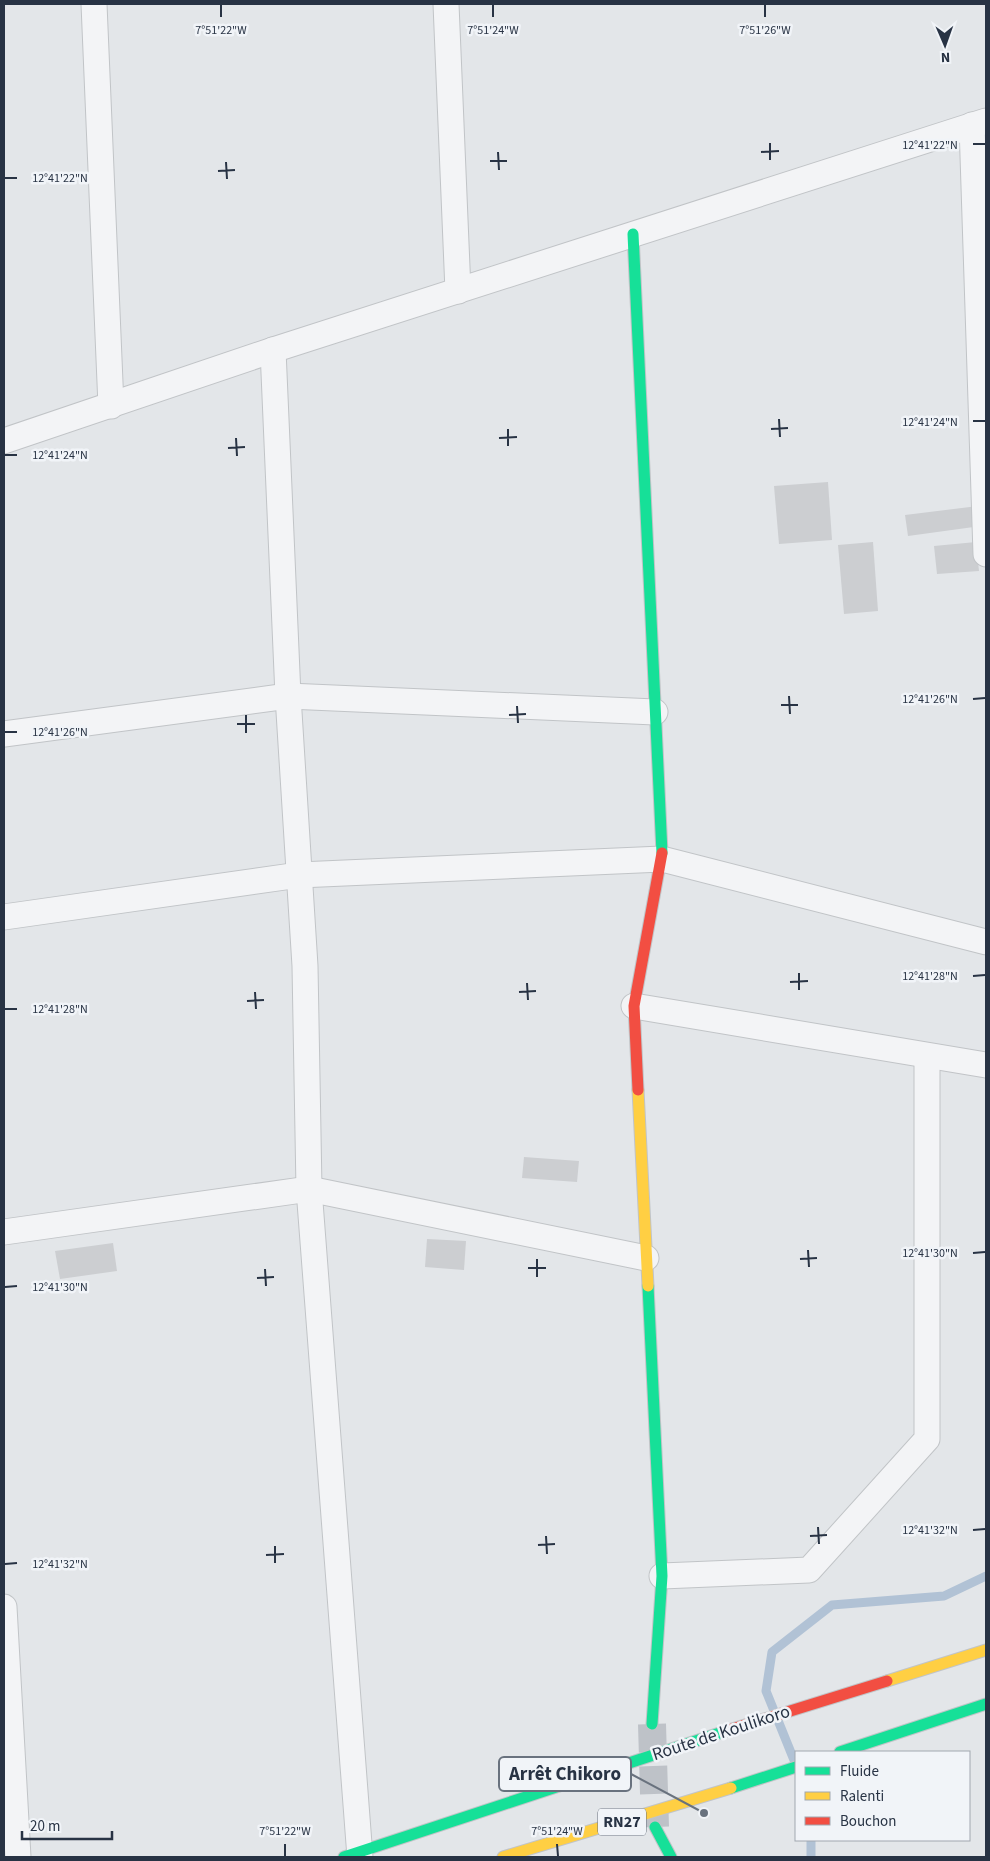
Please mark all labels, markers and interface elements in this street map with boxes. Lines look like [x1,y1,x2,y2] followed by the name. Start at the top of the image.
[920,20,970,70] north arrow
[195,22,247,39] text: 7°51'22"W
[467,22,519,39] text: 7°51'24"W
[739,22,791,39] text: 7°51'26"W
[940,47,950,67] text: N
[902,137,958,154] text: 12°41'22"N
[32,170,88,187] text: 12°41'22"N
[902,414,958,431] text: 12°41'24"N
[32,447,88,464] text: 12°41'24"N
[902,691,958,708] text: 12°41'26"N
[32,724,88,741] text: 12°41'26"N
[902,968,958,985] text: 12°41'28"N
[32,1001,88,1018] text: 12°41'28"N
[902,1245,958,1262] text: 12°41'30"N
[32,1279,88,1296] text: 12°41'30"N
[902,1522,958,1539] text: 12°41'32"N
[32,1556,88,1573] text: 12°41'32"N
[649,1699,793,1767] street label: Route de Koulikoro
[795,1751,970,1841] legend
[499,1757,631,1791] callout: Arrêt Chikoro
[508,1761,621,1788] text: Arrêt Chikoro
[840,1761,879,1782] text: Fluide
[840,1786,884,1807] text: Ralenti
[22,1808,112,1840] scale bar
[598,1808,646,1835] road number: RN27
[840,1811,896,1832] text: Bouchon
[30,1816,60,1837] text: 20 m
[259,1823,311,1840] text: 7°51'22"W
[531,1823,583,1840] text: 7°51'24"W

